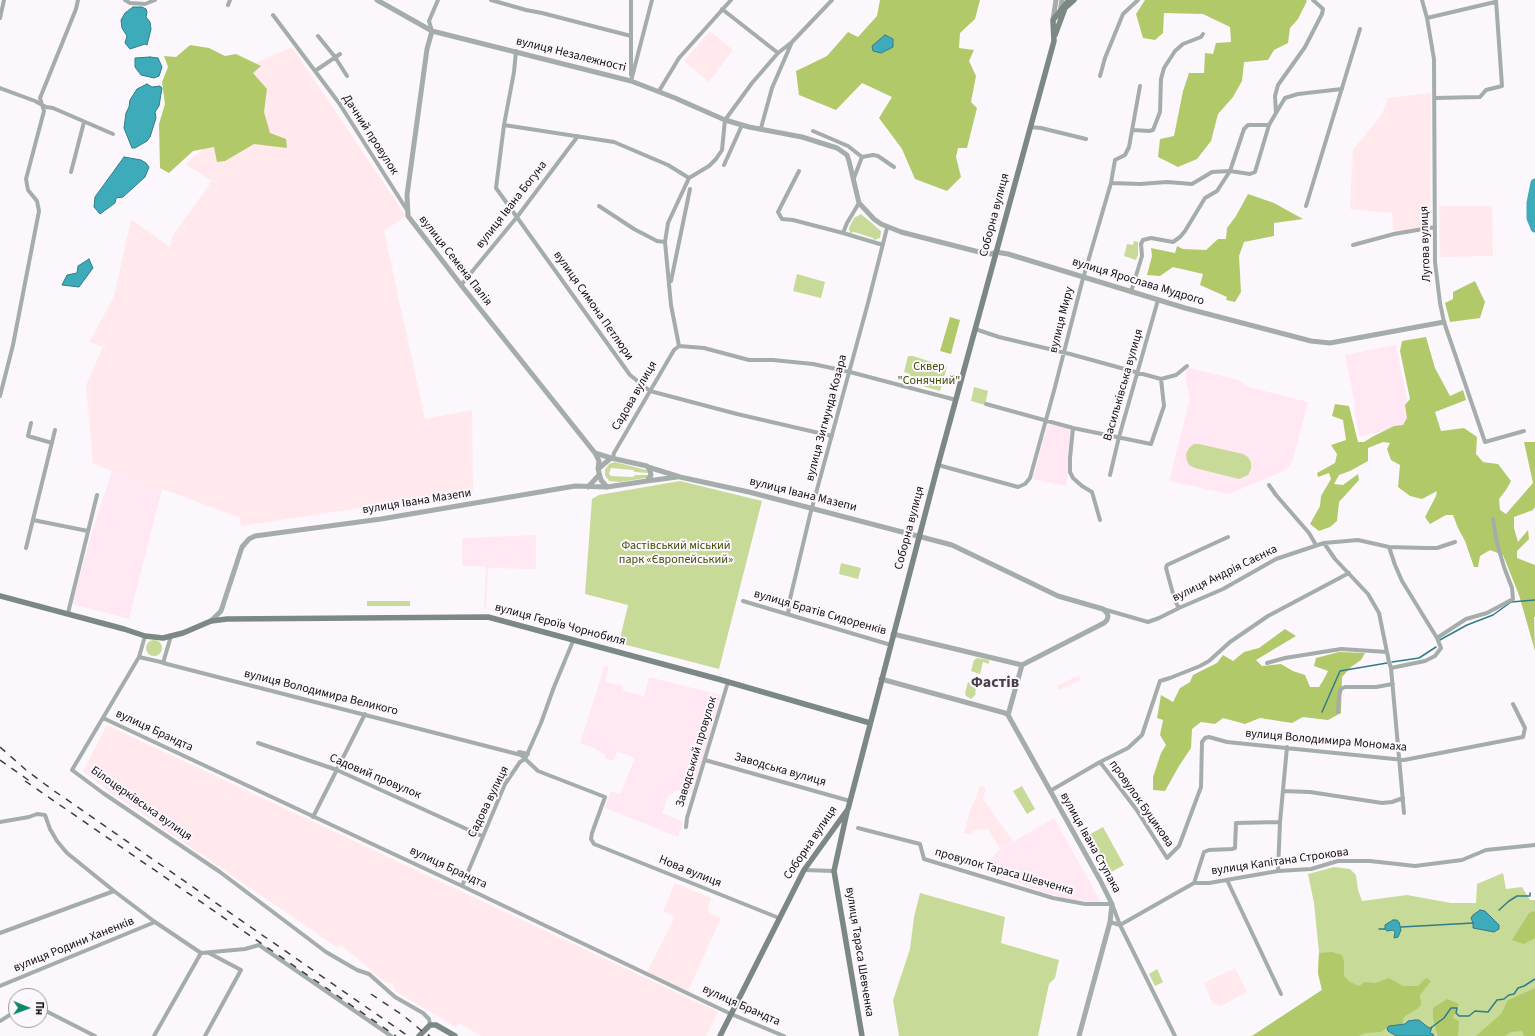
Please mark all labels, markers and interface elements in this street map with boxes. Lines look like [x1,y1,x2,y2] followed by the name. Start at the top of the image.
[514,34,628,76] street label: вулиця Незалежності
[339,92,401,178] street label: Дачний провулок
[473,158,551,252] street label: вулиця Івана Богуна
[977,172,1013,258] street label: Соборна вулиця
[1417,206,1435,282] street label: Лугова вулиця
[415,213,495,309] street label: вулиця Семена Палія
[550,249,636,363] street label: вулиця Симона Петлюри
[1070,255,1206,309] street label: вулиця Ярослава Мудрого
[1047,285,1077,355] street label: вулиця Миру
[1101,327,1147,443] street label: Васильківська вулиця
[803,353,851,483] street label: вулиця Зигмунда Козара
[609,359,661,433] street label: Садова вулиця
[898,360,960,388] park label: Сквер "Сонячний"
[748,475,858,515] street label: вулиця Івана Мазепи
[892,485,928,571] street label: Соборна вулиця
[362,486,472,518] street label: вулиця Івана Мазепи
[619,539,733,567] park label: Фастівський міський парк «Європейський»
[1170,542,1280,606] street label: вулиця Андрія Саєнка
[752,587,888,639] street label: вулиця Братів Сидоренків
[493,601,627,649] street label: вулиця Героїв Чорнобиля
[242,667,400,719] street label: вулиця Володимира Великого
[971,673,1019,693] district label: Фастів
[673,695,721,809] street label: Заводський провулок
[113,707,195,755] street label: вулиця Брандта
[1245,727,1407,755] street label: вулиця Володимира Мономаха
[732,750,828,790] street label: Заводська вулиця
[327,751,423,803] street label: Садовий провулок
[1106,758,1176,850] street label: провулок Буцикова
[88,764,194,844] street label: Білоцерківська вулиця
[465,764,513,840] street label: Садова вулиця
[1056,790,1124,896] street label: вулиця Івана Ступака
[781,803,841,883] street label: Соборна вулиця
[407,844,489,892] street label: вулиця Брандта
[933,845,1075,899] street label: провулок Тараса Шевченка
[1210,845,1350,879] street label: вулиця Капітана Строкова
[656,853,724,891] street label: Нова вулиця
[842,886,876,1018] street label: вулиця Тараса Шевченка
[12,914,136,976] street label: вулиця Родини Ханенків
[700,982,782,1030] street label: вулиця Брандта
[8,988,48,1028] north arrow
[32,1001,47,1015] text: Пн

